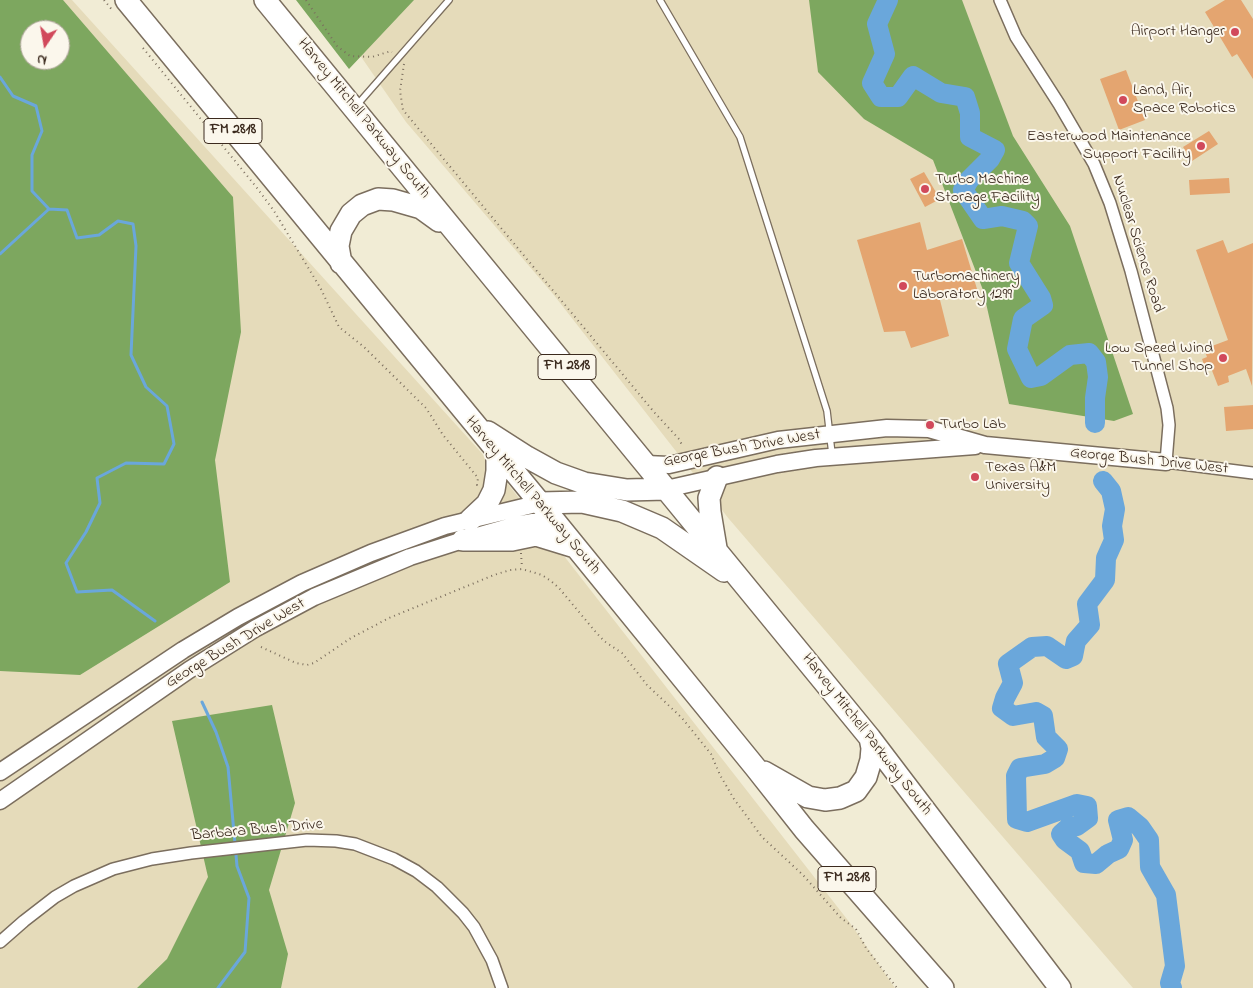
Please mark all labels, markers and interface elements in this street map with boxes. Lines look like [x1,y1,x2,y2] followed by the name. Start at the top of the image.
[20,20,70,70] north arrow
[1131,22,1225,42] place label: Airport Hanger
[1229,26,1241,38] marker: Airport Hanger
[292,35,434,203] street label: Harvey Mitchell Parkway South
[35,48,49,70] text: N
[1133,81,1236,119] place label: Land, Air, Space Robotics
[1117,94,1129,106] marker: Land, Air, Space Robotics
[204,118,262,144] road number: FM 2818
[1027,127,1191,165] place label: Easterwood Maintenance Support Facility
[1195,140,1207,152] marker: Easterwood Maintenance Support Facility
[935,170,1040,208] place label: Turbo Machine Storage Facility
[1107,173,1167,315] street label: Nuclear Science Road
[919,183,931,195] marker: Turbo Machine Storage Facility
[913,267,1020,305] place label: Turbomachinery Laboratory 1299
[897,280,909,292] marker: Turbomachinery Laboratory 1299
[1105,339,1213,377] place label: Low Speed Wind Tunnel Shop
[1217,352,1229,364] marker: Low Speed Wind Tunnel Shop
[538,354,596,380] road number: FM 2818
[460,413,604,579] street label: Harvey Mitchell Parkway South
[940,415,1006,435] place label: Turbo Lab
[924,419,936,431] marker: Turbo Lab
[662,426,822,472] street label: George Bush Drive West
[1069,444,1229,480] street label: George Bush Drive West
[985,458,1056,496] place label: Texas A&M University
[969,471,981,483] marker: Texas A&M University
[163,595,309,693] street label: George Bush Drive West
[797,650,935,820] street label: Harvey Mitchell Parkway South
[190,816,324,846] street label: Barbara Bush Drive
[818,866,876,892] road number: FM 2818

